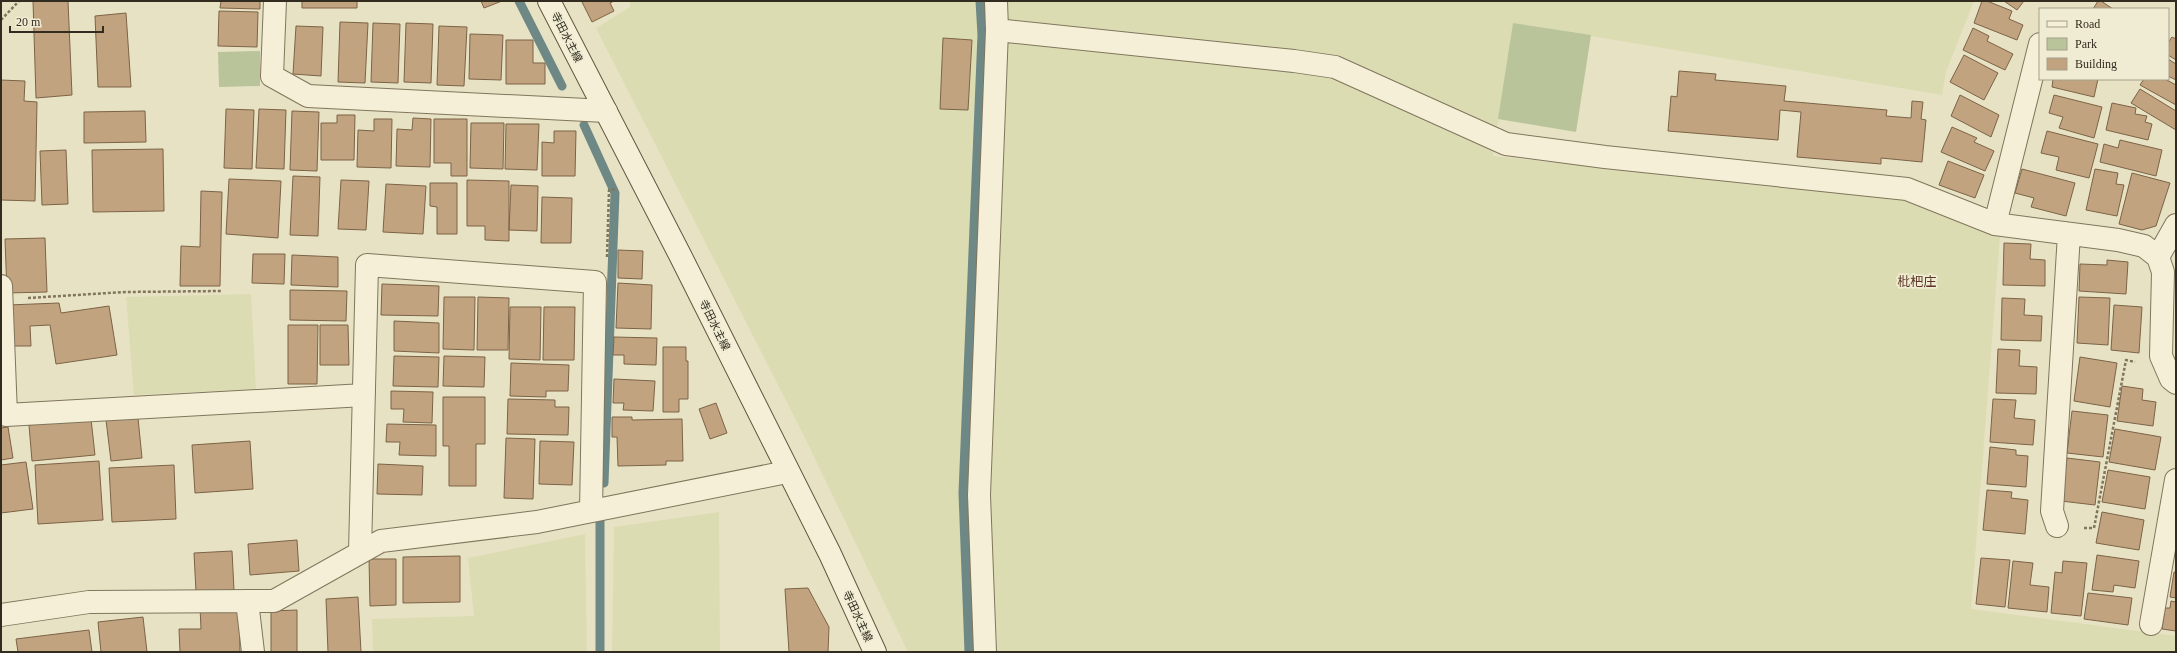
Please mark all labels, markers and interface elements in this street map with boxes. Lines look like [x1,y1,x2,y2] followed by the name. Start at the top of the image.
[10,8,103,34] scale bar
[2039,8,2169,80] legend
[549,10,585,64] street label: 寺田水主線
[16,15,41,29] text: 20 m
[2075,17,2100,31] text: Road
[2075,37,2097,51] text: Park
[2075,57,2117,71] text: Building
[1897,274,1937,289] district label: 枇杷庄
[698,298,732,352] street label: 寺田水主線
[841,589,875,643] street label: 寺田水主線

